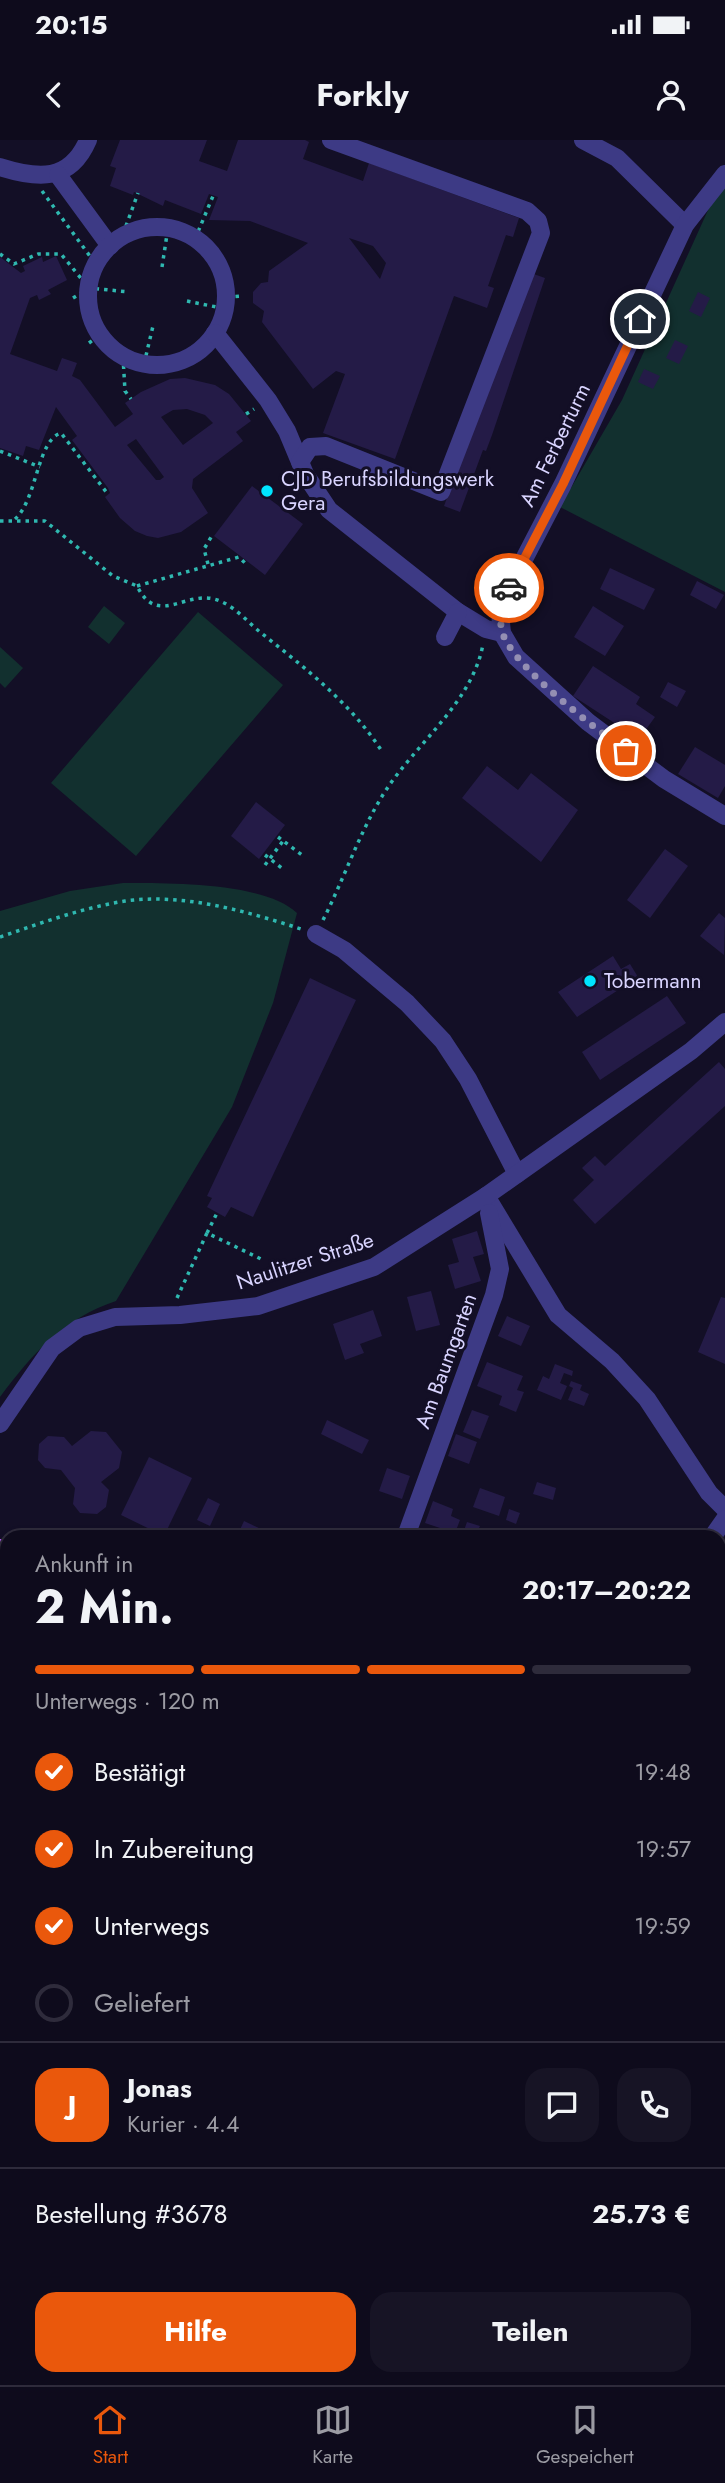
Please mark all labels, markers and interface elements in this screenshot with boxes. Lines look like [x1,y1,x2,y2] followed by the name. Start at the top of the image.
[35,6,108,44] text: 20:15
[316,72,409,118] text: Forkly
[35,76,73,114] icon: back
[652,76,690,114] icon: person
[610,289,670,349] pin
[621,300,659,338] icon: home
[512,378,598,512] street label: Am Ferberturm
[281,464,495,518] place label: CJD Berufsbildungswerk Gera
[259,483,275,499] marker: CJD Berufsbildungswerk Gera
[474,553,544,623] courier
[490,569,528,607] icon: car
[596,721,656,781] pin
[607,732,645,770] icon: bag
[604,966,702,996] place label: Tobermann
[582,973,598,989] marker: Tobermann
[232,1225,378,1297] street label: Naulitzer Straße
[408,1289,484,1433] street label: Am Baumgarten
[35,1547,133,1581] text: Ankunft in
[522,1571,691,1609] text: 20:17–20:22
[35,1574,174,1640] text: 2 Min.
[35,1684,220,1718] text: Unterwegs · 120 m
[35,1753,73,1791] icon: check
[94,1753,185,1791] text: Bestätigt
[635,1755,691,1789] text: 19:48
[35,1830,73,1868] icon: check
[94,1830,254,1868] text: In Zubereitung
[635,1832,691,1866] text: 19:57
[35,1907,73,1945] icon: check
[94,1907,209,1945] text: Unterwegs
[634,1909,691,1943] text: 19:59
[94,1984,190,2022] text: Geliefert
[525,2068,599,2142] button: chat
[617,2068,691,2142] button: phone
[127,2069,192,2107] text: Jonas
[68,2086,76,2124] text: J
[127,2107,239,2141] text: Kurier · 4.4
[35,2195,228,2233] text: Bestellung #3678
[592,2195,691,2233] text: 25.73 €
[35,2292,356,2372] button: Hilfe
[370,2292,691,2372] button: Teilen
[91,2401,129,2470] tab: Start
[312,2401,353,2470] tab: Karte
[536,2401,634,2470] tab: Gespeichert

